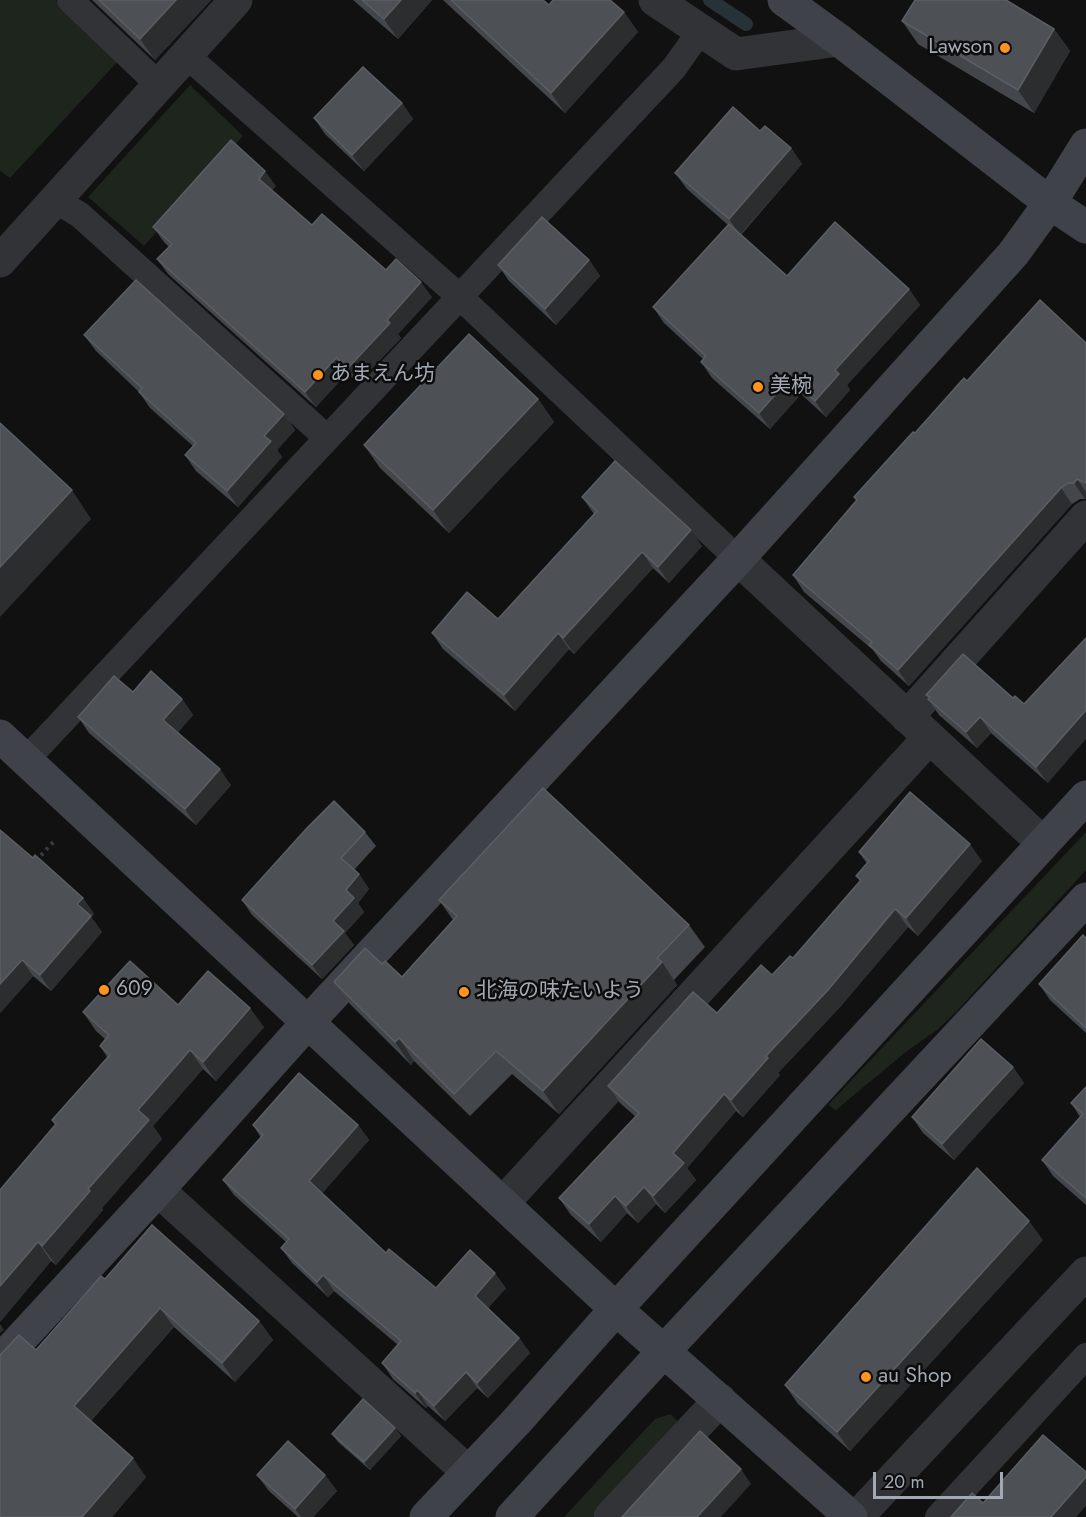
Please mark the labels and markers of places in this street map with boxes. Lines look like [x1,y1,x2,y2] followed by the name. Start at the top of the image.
[928,35,993,61] place label: Lawson
[998,41,1012,55] marker: Lawson
[330,362,435,388] place label: あまえん坊
[311,368,325,382] marker: あまえん坊
[770,374,812,400] place label: 美椀
[751,380,765,394] marker: 美椀
[116,977,153,1003] place label: 609
[476,979,644,1005] place label: 北海の味たいよう
[97,983,111,997] marker: 609
[457,985,471,999] marker: 北海の味たいよう
[878,1364,951,1390] place label: au Shop
[859,1370,873,1384] marker: au Shop

